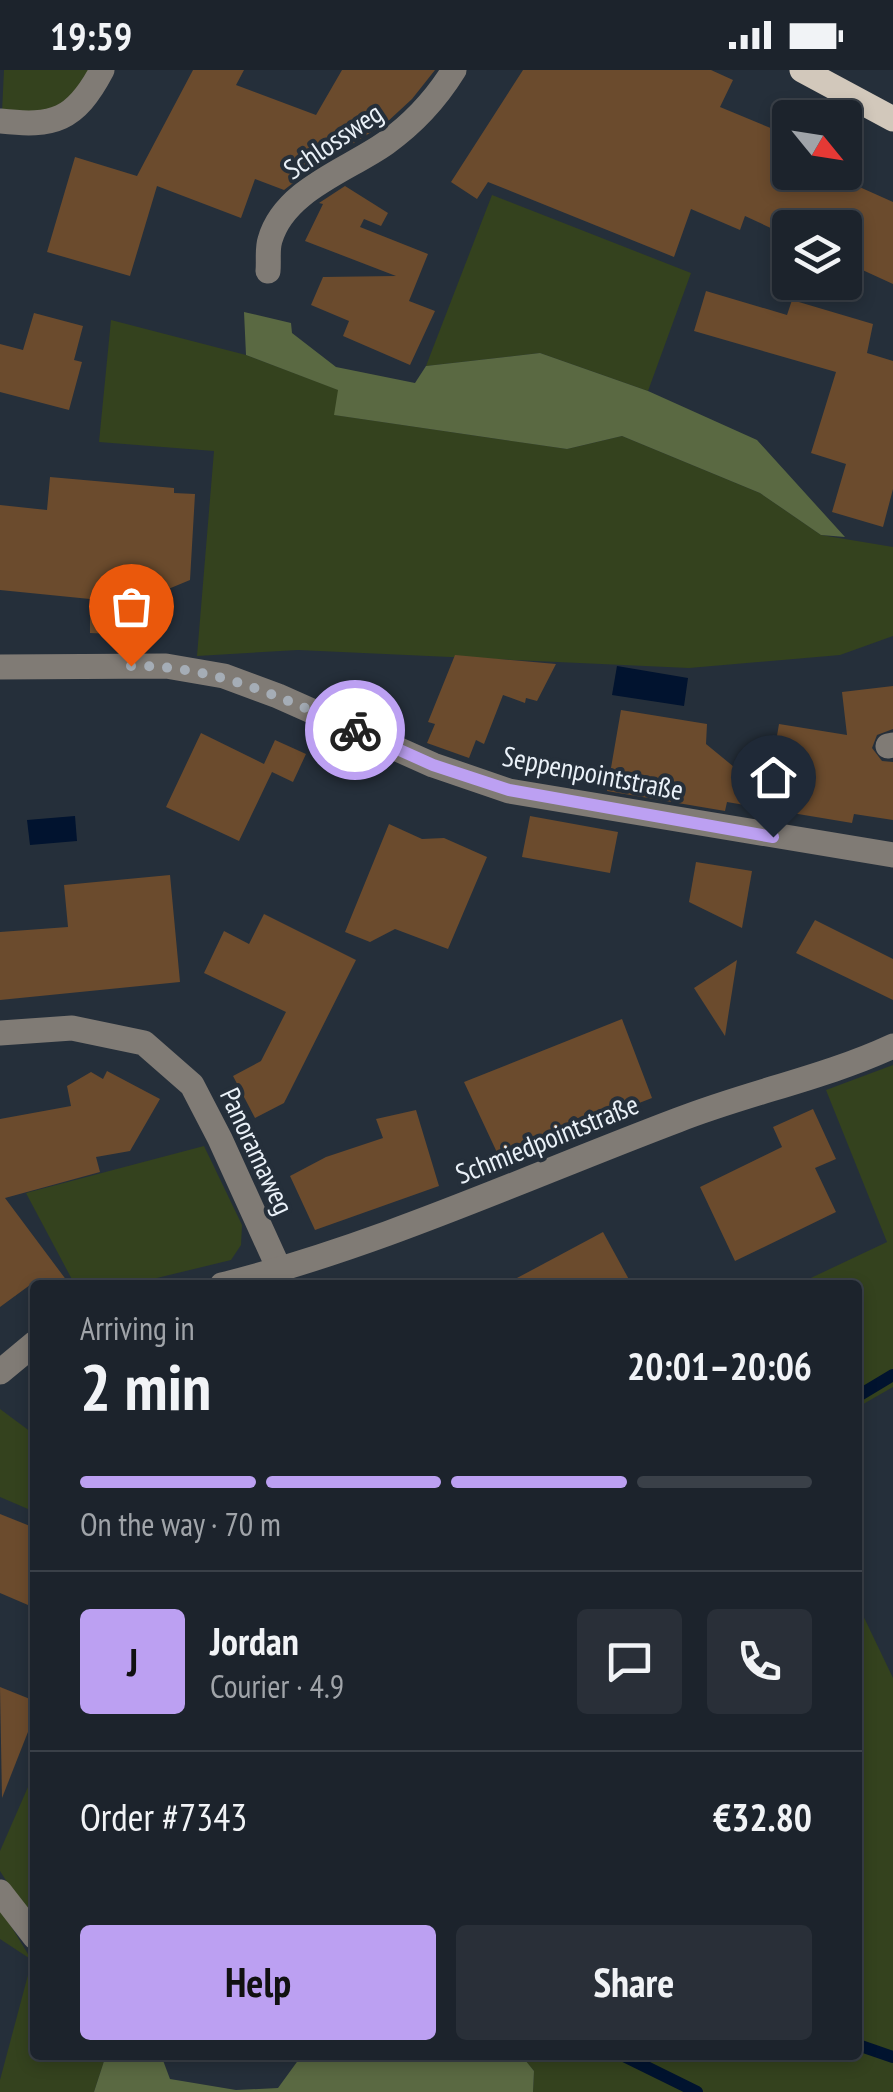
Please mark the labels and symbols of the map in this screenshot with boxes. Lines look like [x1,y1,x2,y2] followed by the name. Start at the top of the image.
[276,94,389,187] street label: Schlossweg
[772,100,862,190] north arrow
[89,564,174,667] pin
[305,680,405,780] courier
[731,735,816,838] pin
[500,737,687,808] street label: Seppenpointstraße
[212,1082,303,1220] street label: Panoramaweg
[450,1085,644,1192] street label: Schmiedpointstraße

